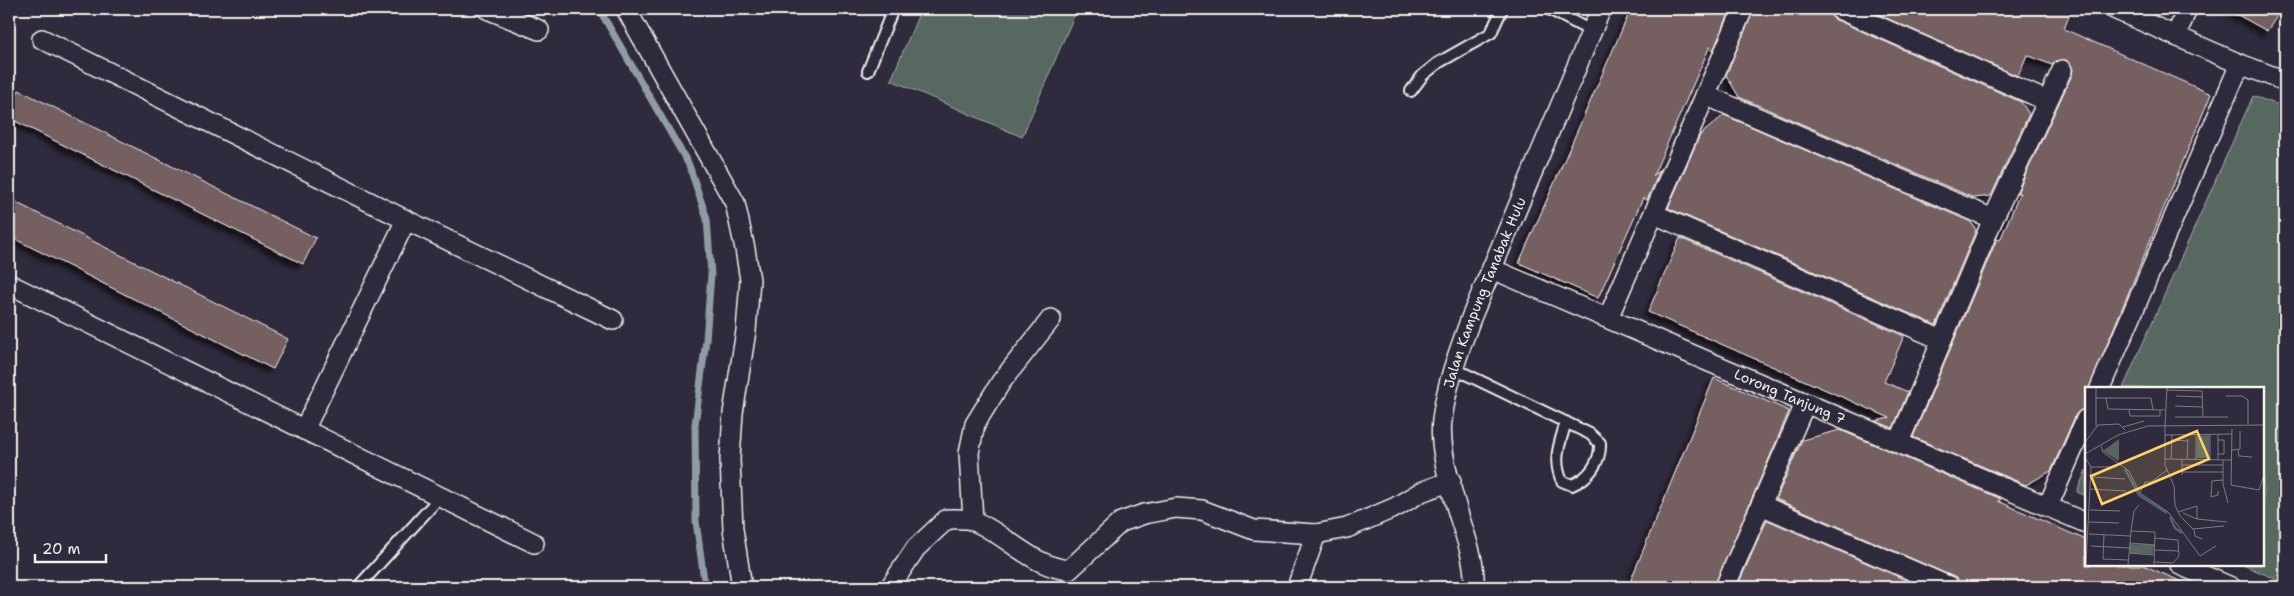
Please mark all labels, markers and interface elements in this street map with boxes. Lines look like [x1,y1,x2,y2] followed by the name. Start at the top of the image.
[1439,194,1530,390] street label: Jalan Kampung Tanabak Hulu
[1731,365,1848,428] street label: Lorong Tanjung 7
[2085,387,2264,566] inset map
[35,531,106,563] scale bar
[42,539,81,559] text: 20 m

